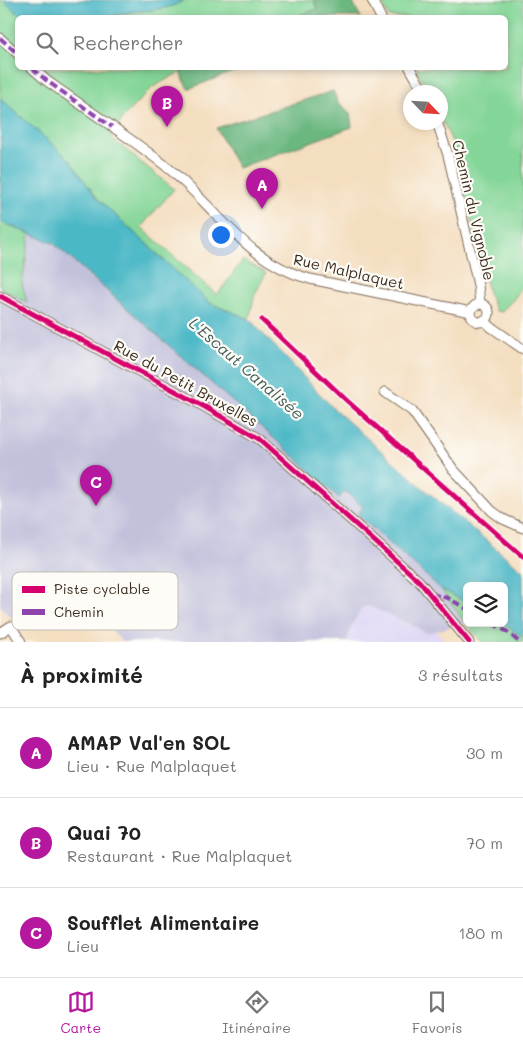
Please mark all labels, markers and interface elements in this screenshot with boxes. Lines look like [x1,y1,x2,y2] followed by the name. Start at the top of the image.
[15,15,508,70] search box
[33,29,61,57] icon: search
[73,30,183,55] text: Rechercher
[403,85,448,130] north arrow
[151,86,183,127] pin: B
[448,138,500,282] street label: Chemin du Vignoble
[246,168,278,209] pin: A
[208,222,234,248] your location
[292,249,406,293] street label: Rue Malplaquet
[185,312,309,424] water label: L'Escaut Canalisée
[111,335,261,431] street label: Rue du Petit Bruxelles
[80,465,112,506] pin: C
[12,572,178,630] legend
[54,579,150,598] text: Piste cyclable
[463,582,508,627] map controls
[463,582,508,627] button: layers
[54,602,104,621] text: Chemin
[20,661,143,688] text: À proximité
[418,664,503,685] text: 3 résultats
[67,730,231,755] text: AMAP Val'en SOL
[30,742,42,763] text: A
[466,742,503,763] text: 30 m
[67,755,237,776] text: Lieu · Rue Malplaquet
[67,820,141,845] text: Quai 70
[31,832,41,853] text: B
[466,832,503,853] text: 70 m
[67,845,292,866] text: Restaurant · Rue Malplaquet
[67,910,259,935] text: Soufflet Alimentaire
[30,922,42,943] text: C
[458,922,503,943] text: 180 m
[67,935,99,956] text: Lieu
[61,988,101,1037] tab: Carte
[222,988,291,1037] tab: Itinéraire
[412,988,462,1037] tab: Favoris

